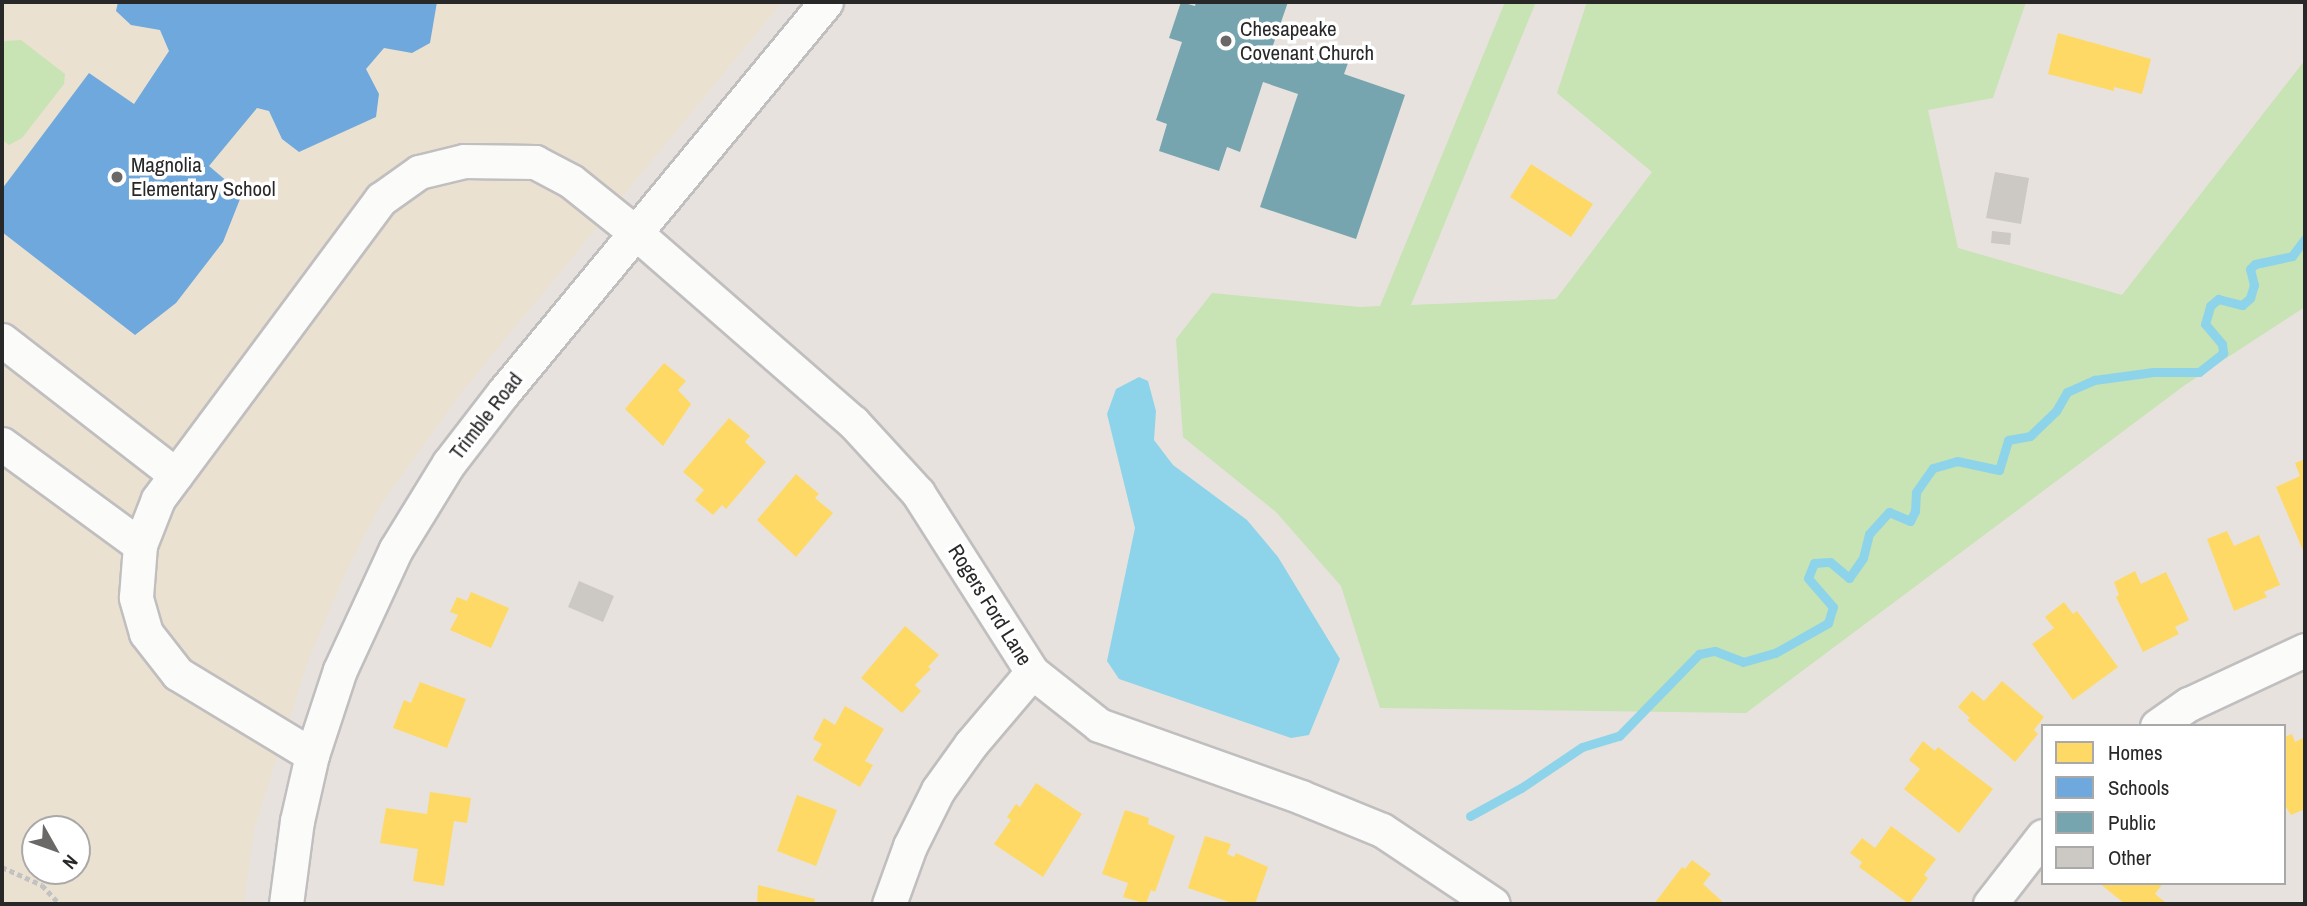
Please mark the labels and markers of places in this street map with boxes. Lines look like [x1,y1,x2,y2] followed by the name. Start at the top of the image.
[1240,16,1374,66] place label: Chesapeake Covenant Church
[1218,33,1234,49] marker: Chesapeake Covenant Church
[131,152,276,202] place label: Magnolia Elementary School
[109,169,125,185] marker: Magnolia Elementary School

